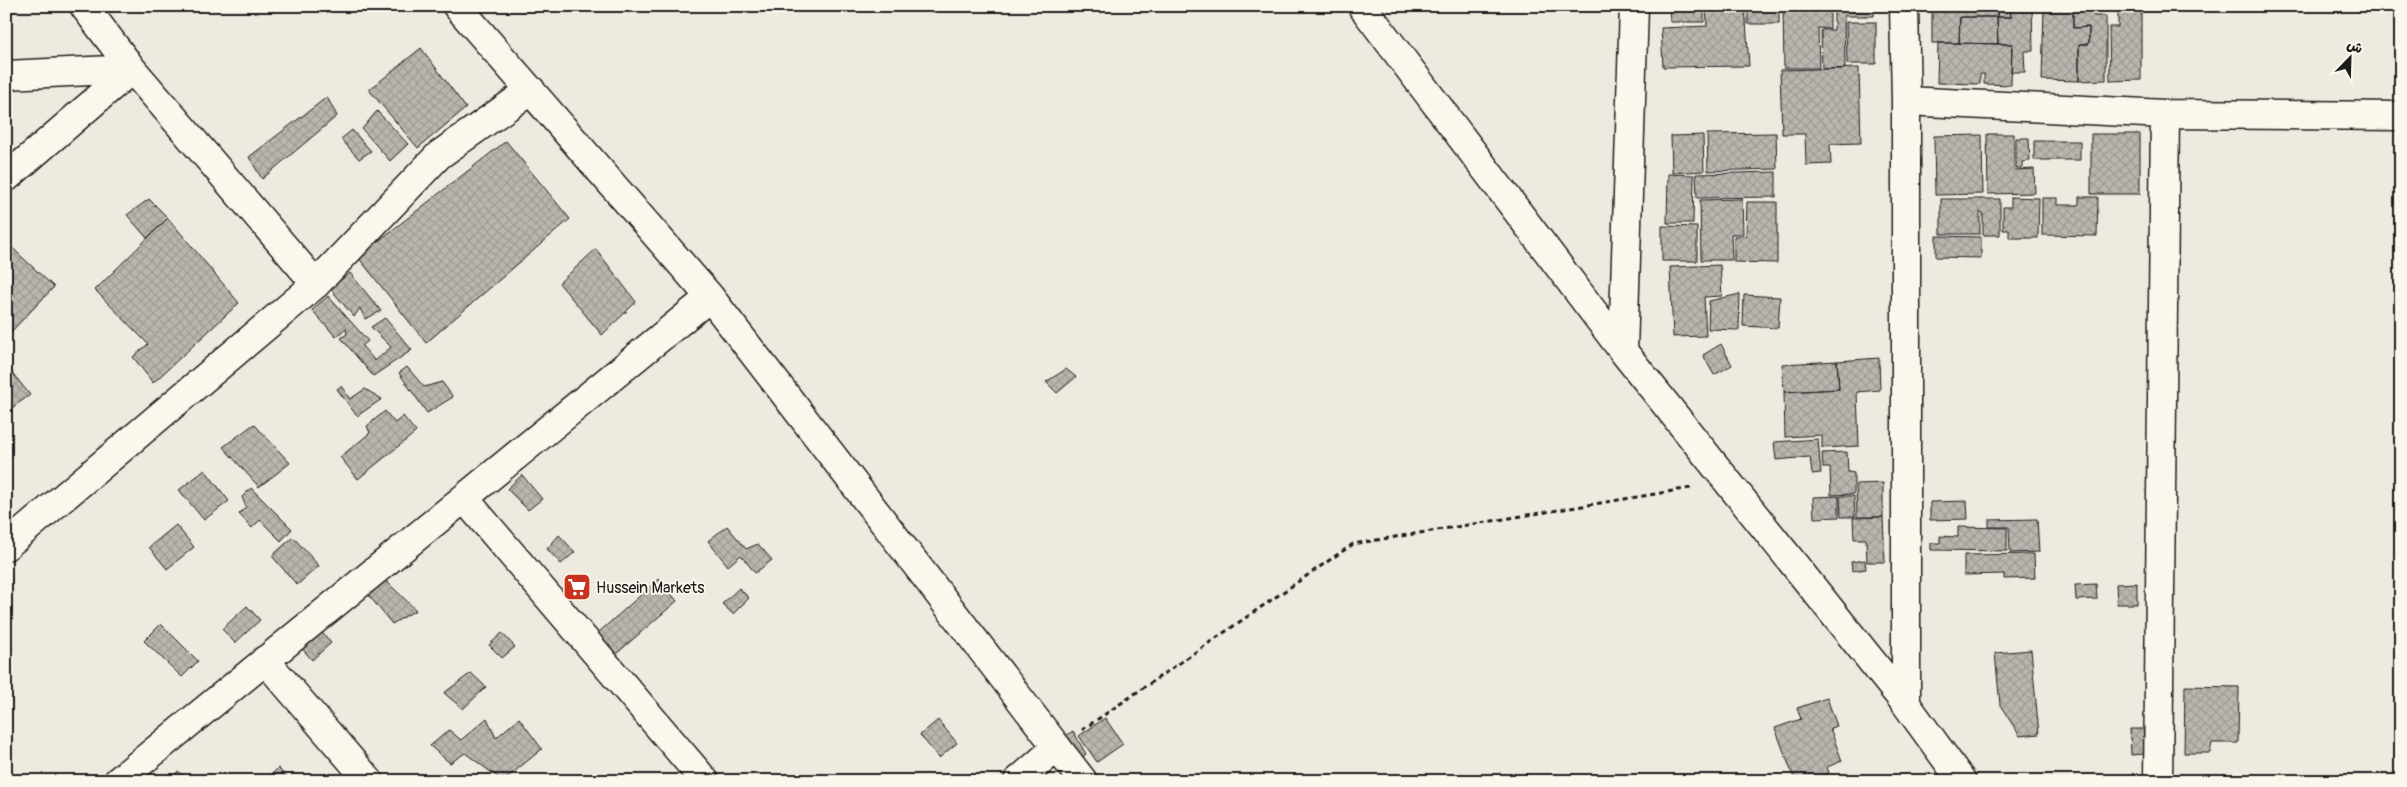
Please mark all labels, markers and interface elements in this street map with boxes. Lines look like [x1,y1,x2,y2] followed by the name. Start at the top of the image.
[2324,32,2374,82] north arrow
[2344,36,2365,57] text: ش
[562,572,592,602] supermarket icon: Hussein Markets
[596,578,704,598] place label: Hussein Markets

